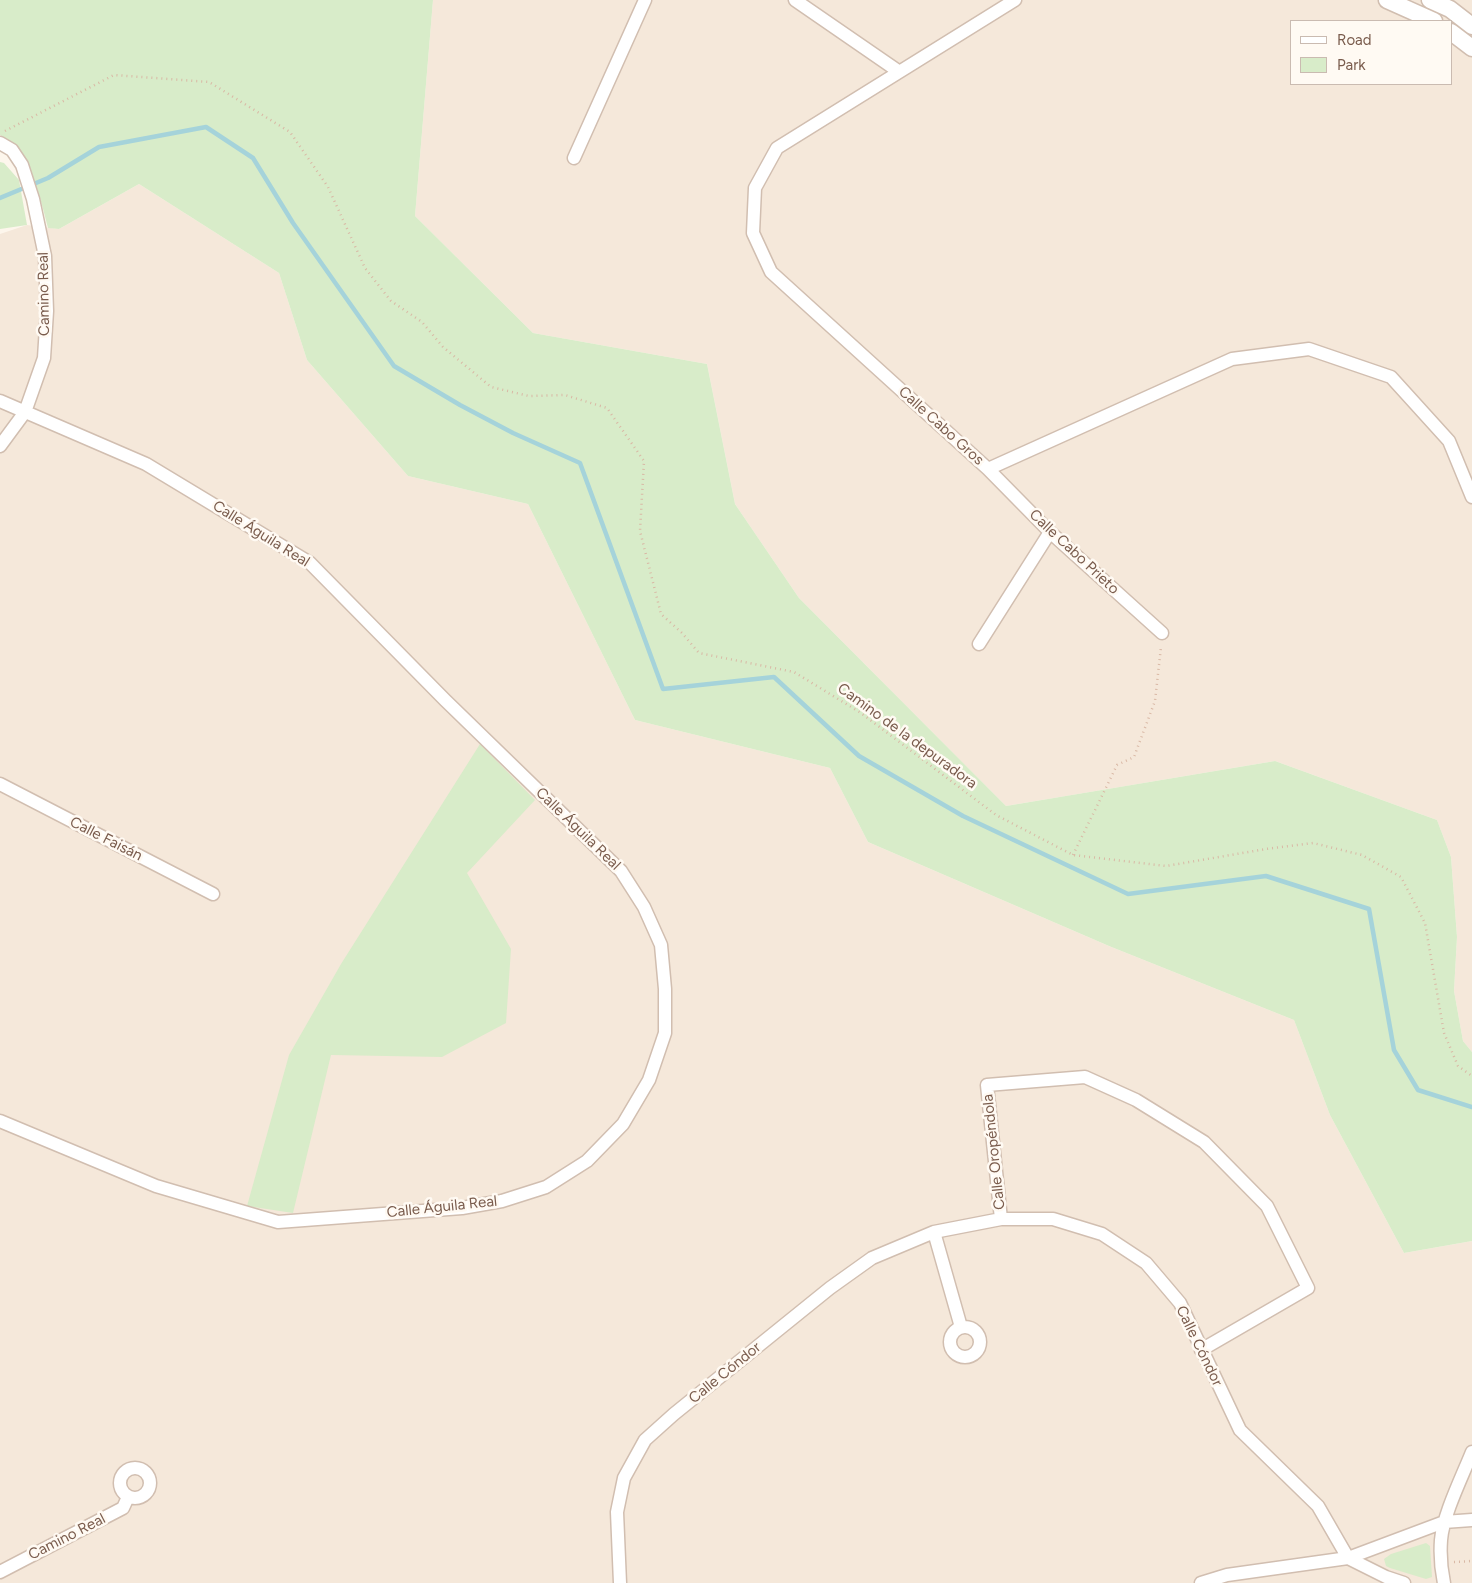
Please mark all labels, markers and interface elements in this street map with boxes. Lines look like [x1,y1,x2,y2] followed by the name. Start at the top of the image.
[1290,20,1452,85] legend
[1337,31,1372,49] text: Road
[1337,56,1366,74] text: Park
[34,252,54,336] street label: Camino Real
[895,383,987,469] street label: Calle Cabo Gros
[209,497,313,571] street label: Calle Águila Real
[1025,506,1123,598] street label: Calle Cabo Prieto
[834,679,980,793] street label: Camino de la depuradora
[532,784,624,874] street label: Calle Águila Real
[67,813,145,865] street label: Calle Faisán
[979,1093,1009,1211] street label: Calle Oropéndola
[386,1192,498,1222] street label: Calle Águila Real
[1172,1303,1226,1389] street label: Calle Cóndor
[685,1339,765,1407] street label: Calle Cóndor
[25,1510,109,1564] street label: Camino Real

